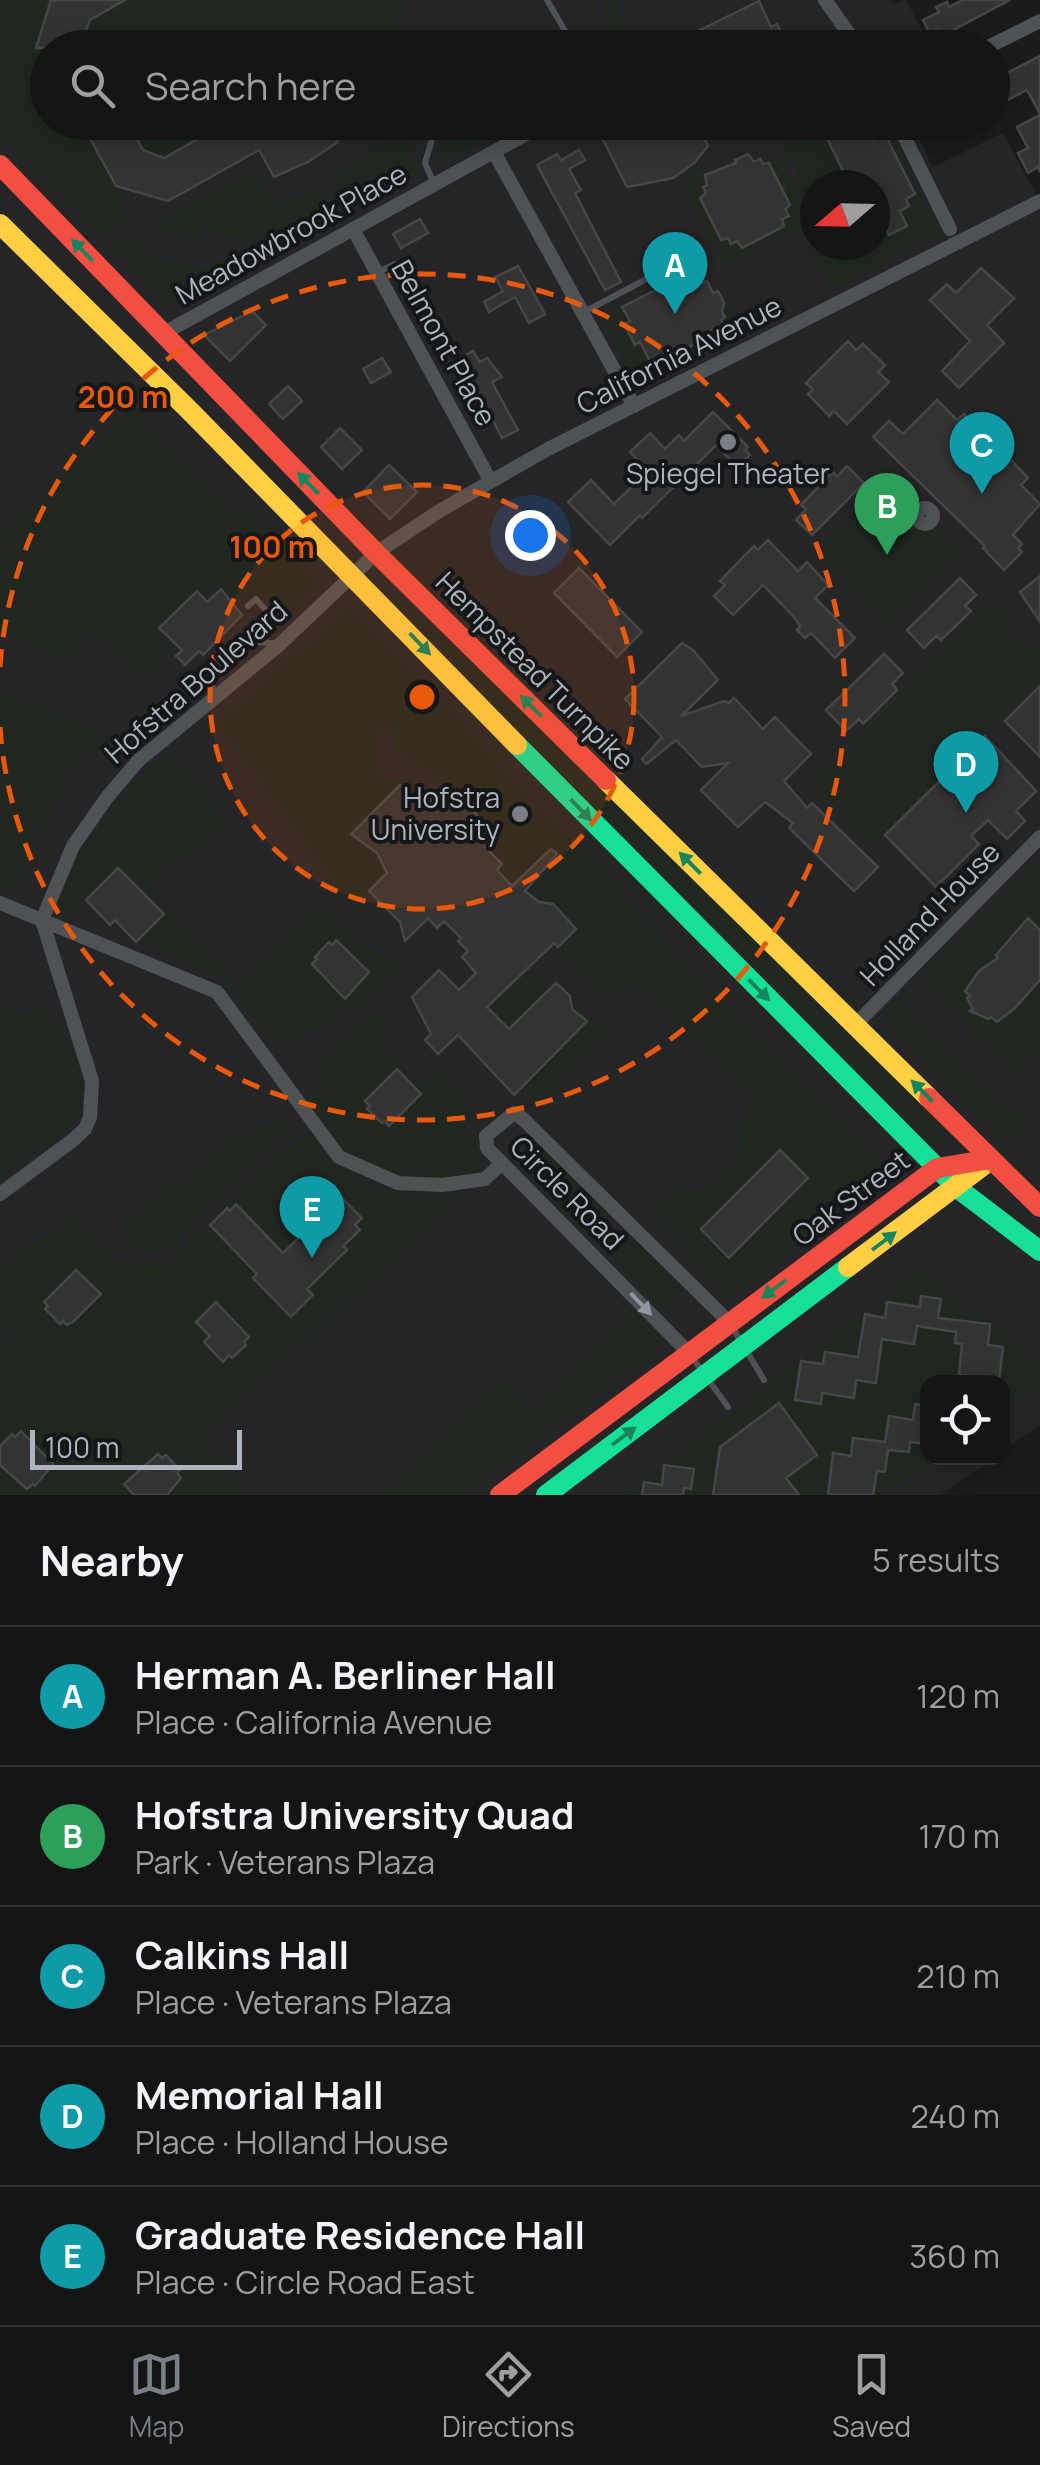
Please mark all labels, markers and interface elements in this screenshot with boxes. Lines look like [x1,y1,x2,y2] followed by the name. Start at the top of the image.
[30,30,1010,140] search box
[65,58,120,113] icon: search
[145,59,356,111] text: Search here
[168,154,413,312] street label: Meadowbrook Place
[800,170,890,260] north arrow
[642,232,708,314] pin: A
[71,238,95,262] one-way arrow
[384,253,506,432] street label: Belmont Place
[570,286,787,422] street label: California Avenue
[78,376,168,417] text: 200 m
[950,412,1014,494] pin: C
[717,431,739,453] marker: Spiegel Theater
[626,454,830,492] place label: Spiegel Theater
[297,472,320,496] one-way arrow
[854,472,920,555] pin: B
[505,510,556,561] your location
[229,526,315,567] text: 100 m
[428,563,643,778] street label: Hempstead Turnpike
[96,591,295,771] street label: Hofstra Boulevard
[408,632,431,656] one-way arrow
[404,679,440,715] centre of rings
[519,695,543,718] one-way arrow
[934,730,998,813] pin: D
[371,778,500,848] place label: Hofstra University
[569,797,592,821] one-way arrow
[509,803,531,825] marker: Hofstra University
[851,833,1008,994] street label: Holland House
[679,851,703,875] one-way arrow
[746,978,770,1001] one-way arrow
[910,1080,934,1103] one-way arrow
[503,1127,633,1257] street label: Circle Road
[784,1141,917,1254] street label: Oak Street
[280,1176,344,1258] pin: E
[871,1231,897,1251] one-way arrow
[761,1278,787,1298] one-way arrow
[629,1291,652,1315] one-way arrow
[920,1375,1010,1465] map controls
[920,1375,1010,1465] button: locate
[30,1425,242,1470] scale bar
[611,1427,637,1447] one-way arrow
[45,1428,119,1466] text: 100 m
[40,1531,184,1589] text: Nearby
[872,1538,1000,1582] text: 5 results
[135,1648,556,1700] text: Herman A. Berliner Hall
[62,1674,83,1718] text: A
[916,1674,1000,1718] text: 120 m
[135,1700,493,1744] text: Place · California Avenue
[135,1788,574,1840] text: Hofstra University Quad
[62,1814,83,1858] text: B
[918,1814,1000,1858] text: 170 m
[135,1840,435,1884] text: Park · Veterans Plaza
[135,1928,349,1980] text: Calkins Hall
[61,1954,84,1998] text: C
[916,1954,1000,1998] text: 210 m
[135,1980,452,2024] text: Place · Veterans Plaza
[135,2068,384,2120] text: Memorial Hall
[61,2094,84,2138] text: D
[910,2094,1000,2138] text: 240 m
[135,2120,449,2164] text: Place · Holland House
[135,2208,585,2260] text: Graduate Residence Hall
[63,2234,82,2278] text: E
[909,2234,1000,2278] text: 360 m
[135,2260,475,2304] text: Place · Circle Road East
[129,2347,184,2445] tab: Map
[442,2347,575,2445] tab: Directions
[832,2347,911,2445] tab: Saved

